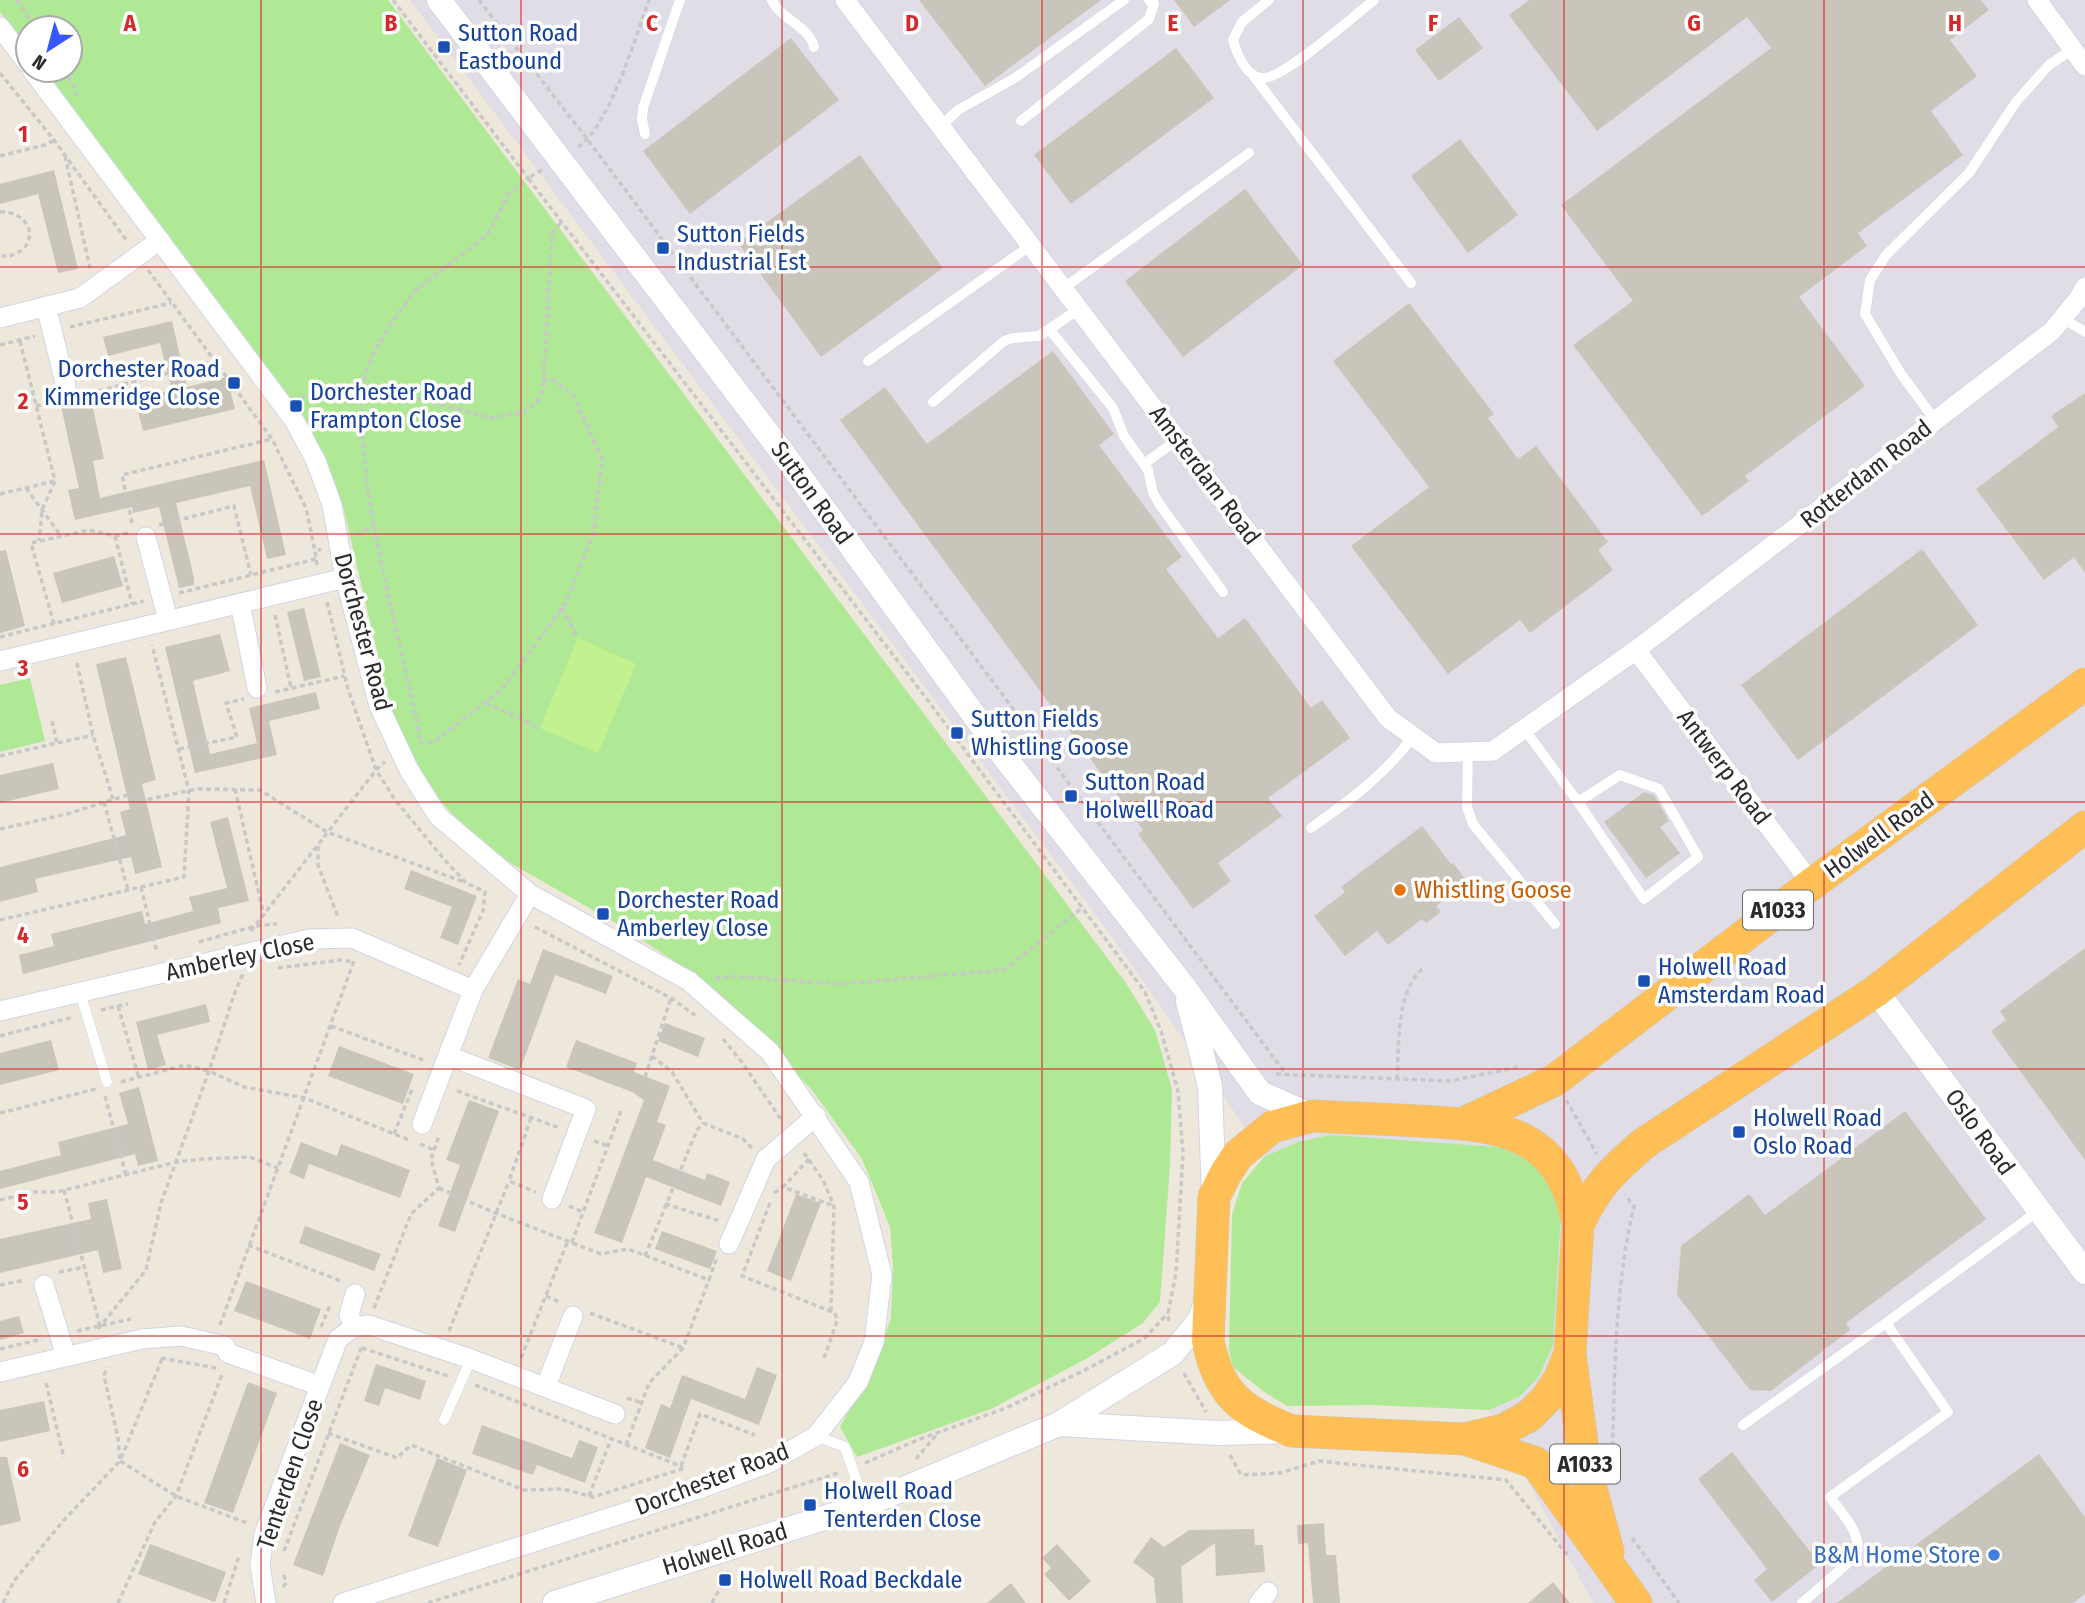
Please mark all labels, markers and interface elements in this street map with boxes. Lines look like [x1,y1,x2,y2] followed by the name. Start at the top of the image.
[123,9,137,37] text: A
[385,9,398,37] text: B
[646,9,658,37] text: C
[905,9,919,37] text: D
[1168,9,1179,37] text: E
[1428,9,1438,37] text: F
[1687,9,1701,37] text: G
[1948,9,1962,37] text: H
[14,14,84,84] north arrow
[458,19,578,75] place label: Sutton Road Eastbound
[436,39,452,55] marker: Sutton Road Eastbound
[28,50,51,75] text: N
[18,120,28,148] text: 1
[677,220,807,276] place label: Sutton Fields Industrial Est
[655,240,671,256] marker: Sutton Fields Industrial Est
[44,355,220,411] place label: Dorchester Road Kimmeridge Close
[226,375,242,391] marker: Dorchester Road Kimmeridge Close
[310,378,472,434] place label: Dorchester Road Frampton Close
[17,387,29,415] text: 2
[288,398,304,414] marker: Dorchester Road Frampton Close
[1144,400,1266,550] street label: Amsterdam Road
[1795,414,1937,534] street label: Rotterdam Road
[765,436,859,550] street label: Sutton Road
[328,550,398,714] street label: Dorchester Road
[17,654,29,682] text: 3
[1672,704,1776,830] street label: Antwerp Road
[971,705,1129,761] place label: Sutton Fields Whistling Goose
[949,725,965,741] marker: Sutton Fields Whistling Goose
[1085,768,1214,824] place label: Sutton Road Holwell Road
[1819,786,1939,884] street label: Holwell Road
[1063,788,1079,804] marker: Sutton Road Holwell Road
[1414,876,1572,904] place label: Whistling Goose
[1392,882,1408,898] marker: Whistling Goose
[617,886,779,942] place label: Dorchester Road Amberley Close
[1743,890,1813,930] road number: A1033
[595,906,611,922] marker: Dorchester Road Amberley Close
[17,921,29,949] text: 4
[163,928,317,986] street label: Amberley Close
[1658,953,1825,1009] place label: Holwell Road Amsterdam Road
[1636,973,1652,989] marker: Holwell Road Amsterdam Road
[1939,1083,2021,1181] street label: Oslo Road
[1753,1104,1882,1160] place label: Holwell Road Oslo Road
[1731,1124,1747,1140] marker: Holwell Road Oslo Road
[17,1188,29,1216] text: 5
[251,1395,329,1553] street label: Tenterden Close
[631,1437,793,1521] street label: Dorchester Road
[1550,1444,1620,1484] road number: A1033
[17,1455,29,1483] text: 6
[824,1477,981,1533] place label: Holwell Road Tenterden Close
[802,1497,818,1513] marker: Holwell Road Tenterden Close
[659,1517,791,1581] street label: Holwell Road
[1814,1541,1980,1569] place label: B&M Home Store
[1986,1547,2002,1563] marker: B&M Home Store
[739,1566,962,1594] place label: Holwell Road Beckdale
[717,1572,733,1588] marker: Holwell Road Beckdale

